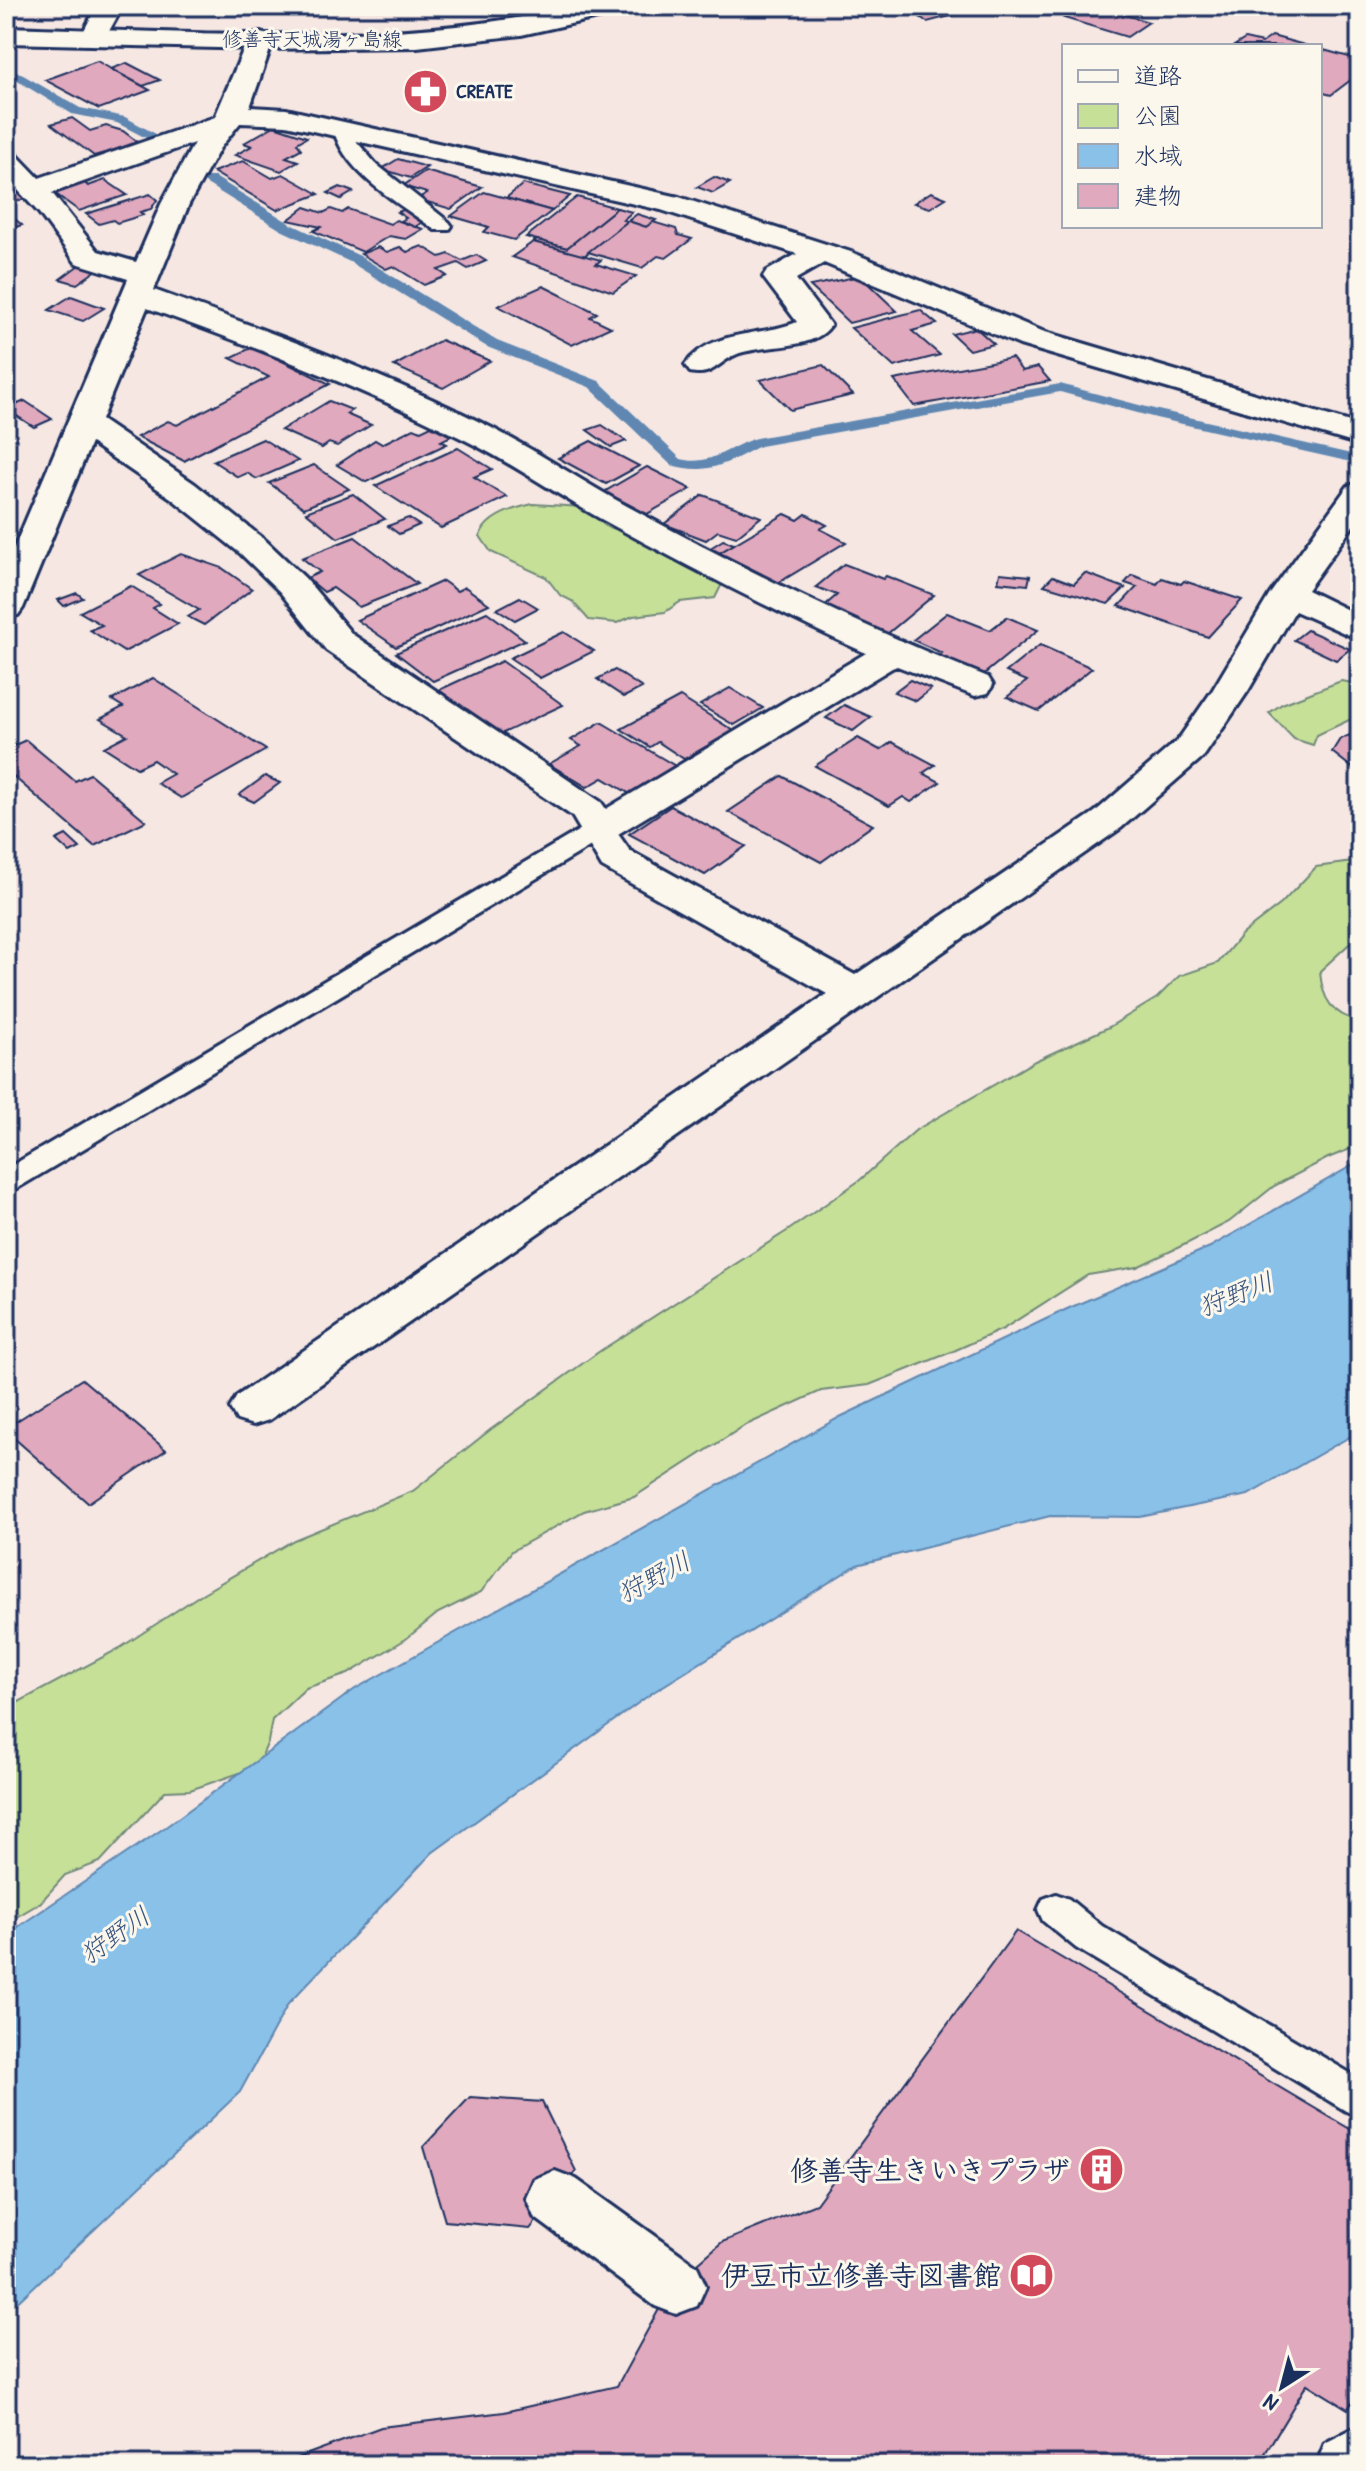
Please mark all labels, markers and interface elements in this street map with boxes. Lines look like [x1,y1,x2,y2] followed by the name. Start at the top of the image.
[222,25,402,52] street label: 修善寺天城湯ヶ島線
[1062,44,1322,228] legend
[1134,59,1182,91] text: 道路
[401,67,449,115] pharmacy icon: CREATE
[456,77,513,104] place label: CREATE
[1134,99,1182,131] text: 公園
[1134,139,1182,171] text: 水域
[1134,179,1182,211] text: 建物
[1193,1263,1279,1324] water label: 狩野川
[611,1543,696,1610] water label: 狩野川
[73,1898,157,1971] water label: 狩野川
[1077,2146,1125,2194] building icon: 修善寺生きいきプラザ
[790,2151,1070,2189] place label: 修善寺生きいきプラザ
[1008,2251,1056,2299] library icon: 伊豆市立修善寺図書館
[721,2256,1001,2294] place label: 伊豆市立修善寺図書館
[1242,2347,1322,2427] north arrow
[1256,2387,1284,2419] text: N

